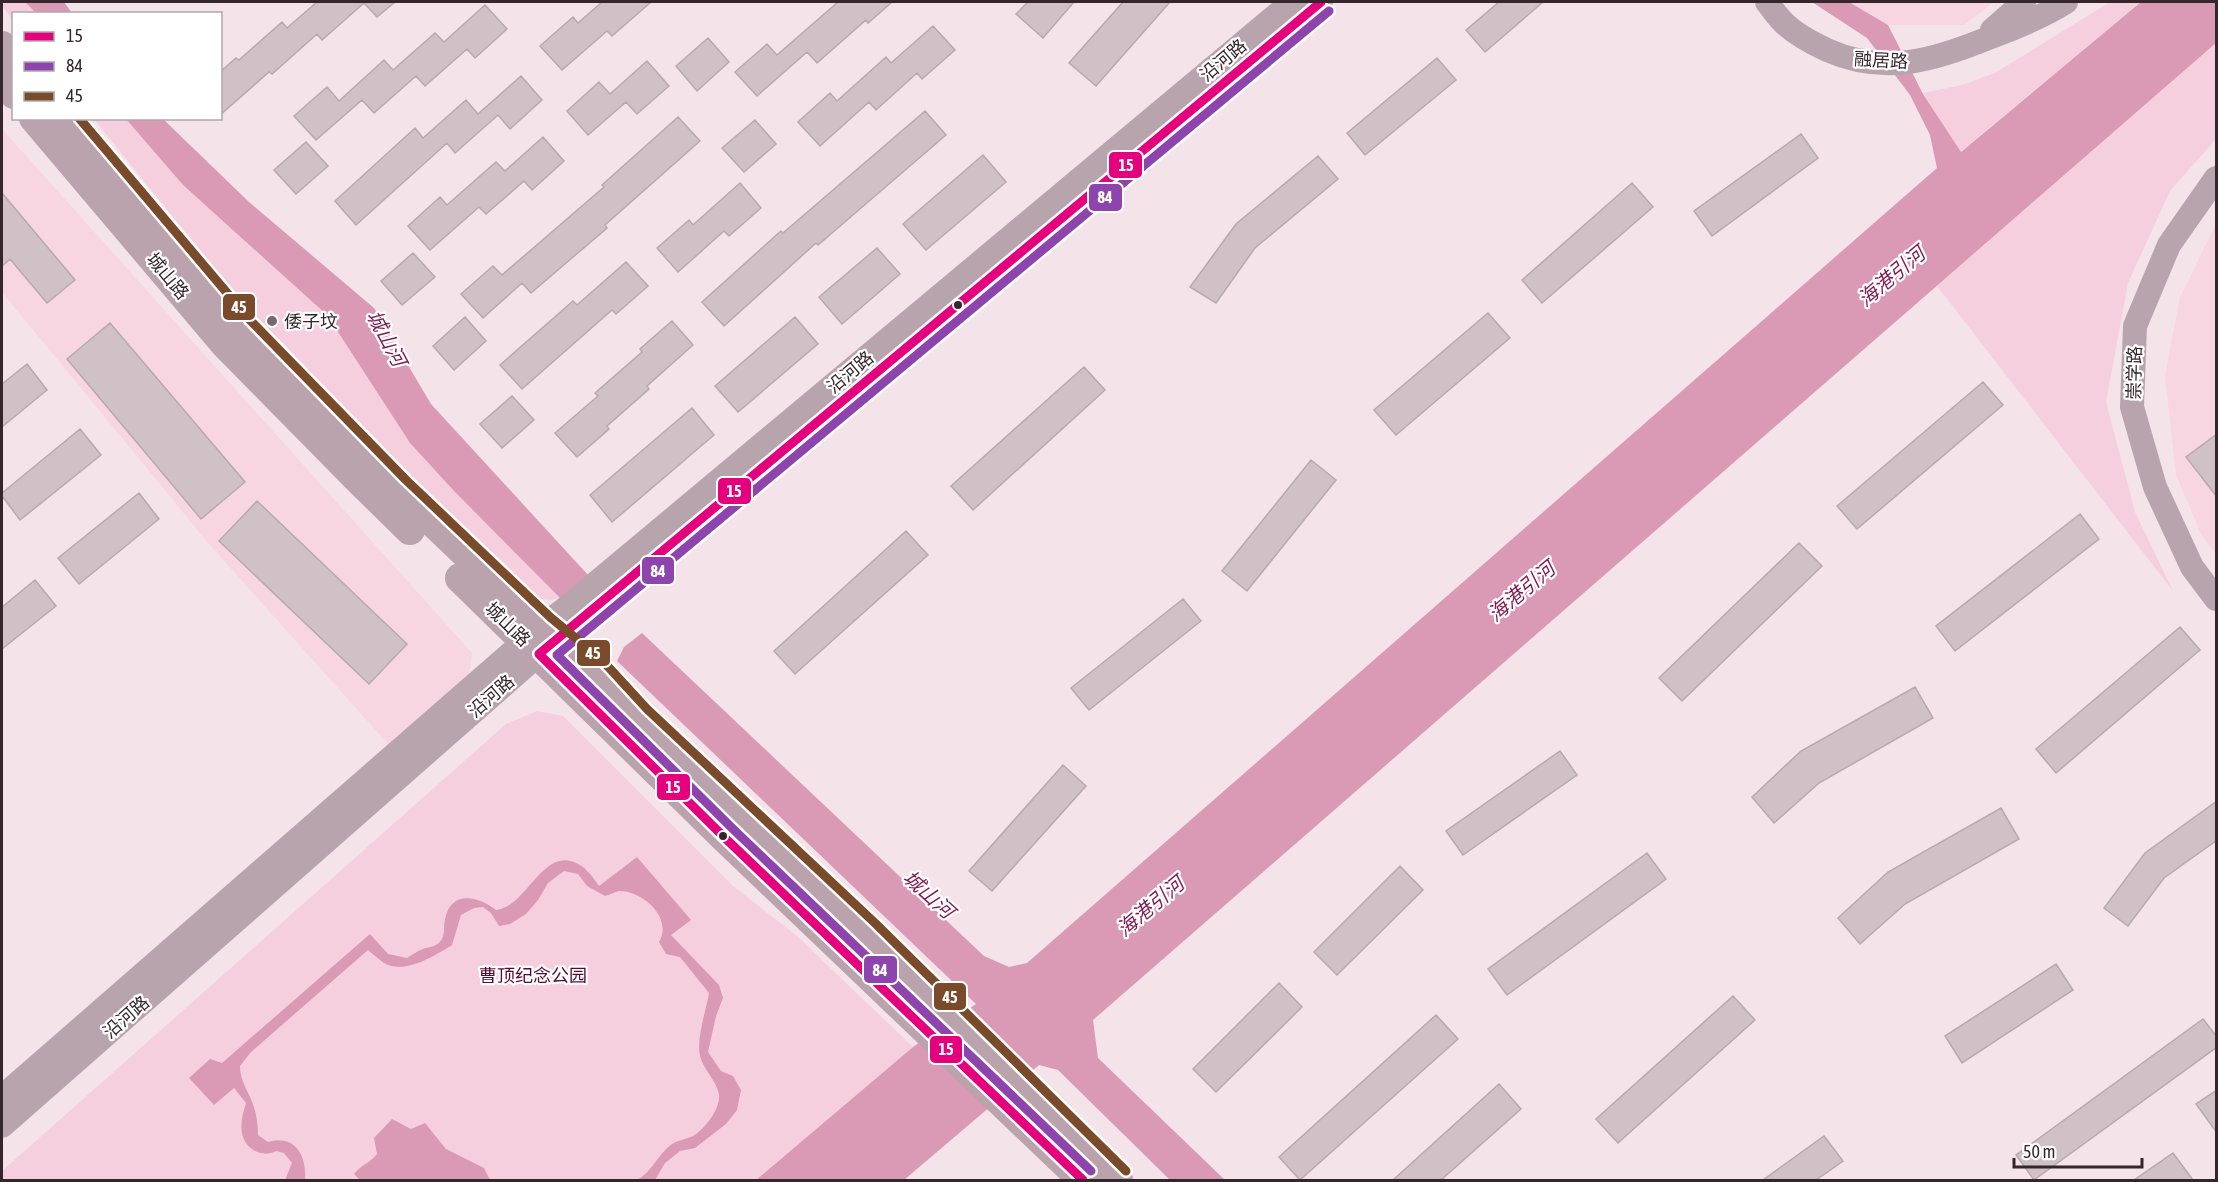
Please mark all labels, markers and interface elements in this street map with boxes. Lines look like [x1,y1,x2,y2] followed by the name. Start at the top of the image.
[12,12,222,120] legend
[66,25,83,46] text: 15
[1196,35,1250,85] street label: 沿河路
[1853,48,1909,72] street label: 融居路
[66,55,83,76] text: 84
[66,85,83,106] text: 45
[1108,151,1143,179] line badge: 15
[1118,156,1134,174] text: 15
[1088,183,1123,212] line badge: 84
[1097,188,1113,206] text: 84
[1853,239,1932,311] water label: 海港引河
[143,249,193,303] street label: 城山路
[222,293,256,321] line badge: 45
[230,298,247,316] text: 45
[952,299,964,311] unlabelled marker
[363,306,413,373] water label: 城山河
[284,311,338,332] place label: 倭子坟
[265,314,279,328] marker: 倭子坟
[2123,346,2145,400] street label: 崇学路
[823,347,877,397] street label: 沿河路
[717,477,752,505] line badge: 15
[726,482,742,500] text: 15
[1483,554,1562,626] water label: 海港引河
[641,556,675,585] line badge: 84
[650,562,666,580] text: 84
[481,598,535,650] street label: 城山路
[576,639,611,667] line badge: 45
[584,644,601,662] text: 45
[464,670,518,722] street label: 沿河路
[656,773,691,801] line badge: 15
[665,778,681,796] text: 15
[717,830,729,842] unlabelled marker
[899,865,962,925] water label: 城山河
[1112,869,1191,941] water label: 海港引河
[863,955,898,984] line badge: 84
[872,961,888,979] text: 84
[479,965,587,986] park label: 曹顶纪念公园
[933,982,967,1011] line badge: 45
[941,988,958,1006] text: 45
[99,991,153,1043] street label: 沿河路
[929,1035,963,1064] line badge: 15
[938,1040,954,1058] text: 15
[2014,1131,2142,1169] scale bar
[2023,1141,2055,1162] text: 50 m

